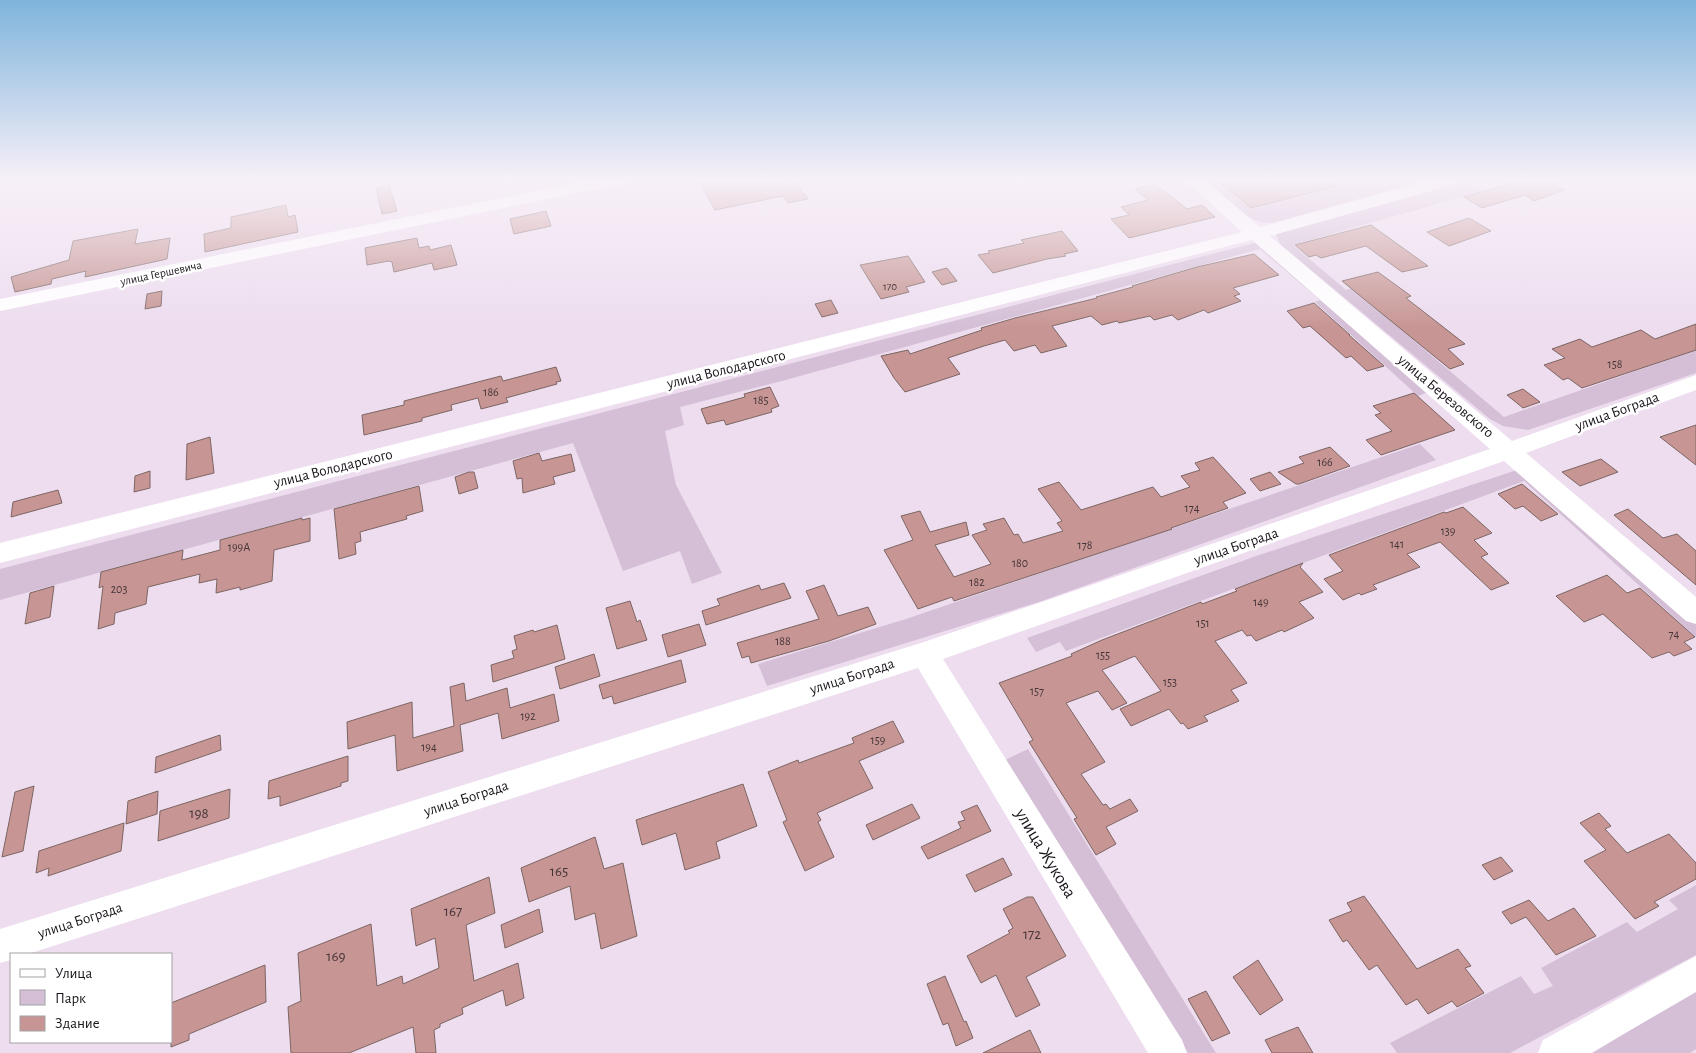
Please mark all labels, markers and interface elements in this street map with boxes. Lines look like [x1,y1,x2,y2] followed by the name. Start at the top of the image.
[118,258,204,289] street label: улица Гершевича
[883,281,897,292] house number: 170
[664,347,787,392] street label: улица Володарского
[1394,351,1496,441] street label: улица Березовского
[1608,358,1623,370] house number: 158
[483,386,499,398] house number: 186
[1572,389,1661,434] street label: улица Бограда
[754,394,768,406] house number: 185
[271,446,394,491] street label: улица Володарского
[1317,456,1333,468] house number: 166
[1185,502,1200,514] house number: 174
[1191,525,1280,568] street label: улица Бограда
[1441,525,1456,537] house number: 139
[1390,538,1404,550] house number: 141
[1078,539,1093,551] house number: 178
[228,541,250,553] house number: 199А
[1012,557,1028,569] house number: 180
[969,576,985,588] house number: 182
[111,583,127,595] house number: 203
[1253,596,1269,608] house number: 149
[1196,617,1210,629] house number: 151
[1669,628,1680,640] house number: 74
[775,635,791,647] house number: 188
[1096,649,1110,661] house number: 155
[807,656,896,698] street label: улица Бограда
[1163,676,1177,688] house number: 153
[1030,685,1044,697] house number: 157
[520,710,536,722] house number: 192
[871,734,886,746] house number: 159
[421,741,437,753] house number: 194
[421,778,510,820] street label: улица Бограда
[1011,805,1079,901] street label: улица Жукова
[189,806,209,821] house number: 198
[550,864,568,879] house number: 165
[35,900,124,942] street label: улица Бограда
[444,904,462,919] house number: 167
[1023,927,1041,942] house number: 172
[326,949,346,964] house number: 169
[10,953,172,1043] legend
[55,966,92,981] text: Улица
[55,991,86,1006] text: Парк
[55,1016,100,1031] text: Здание

